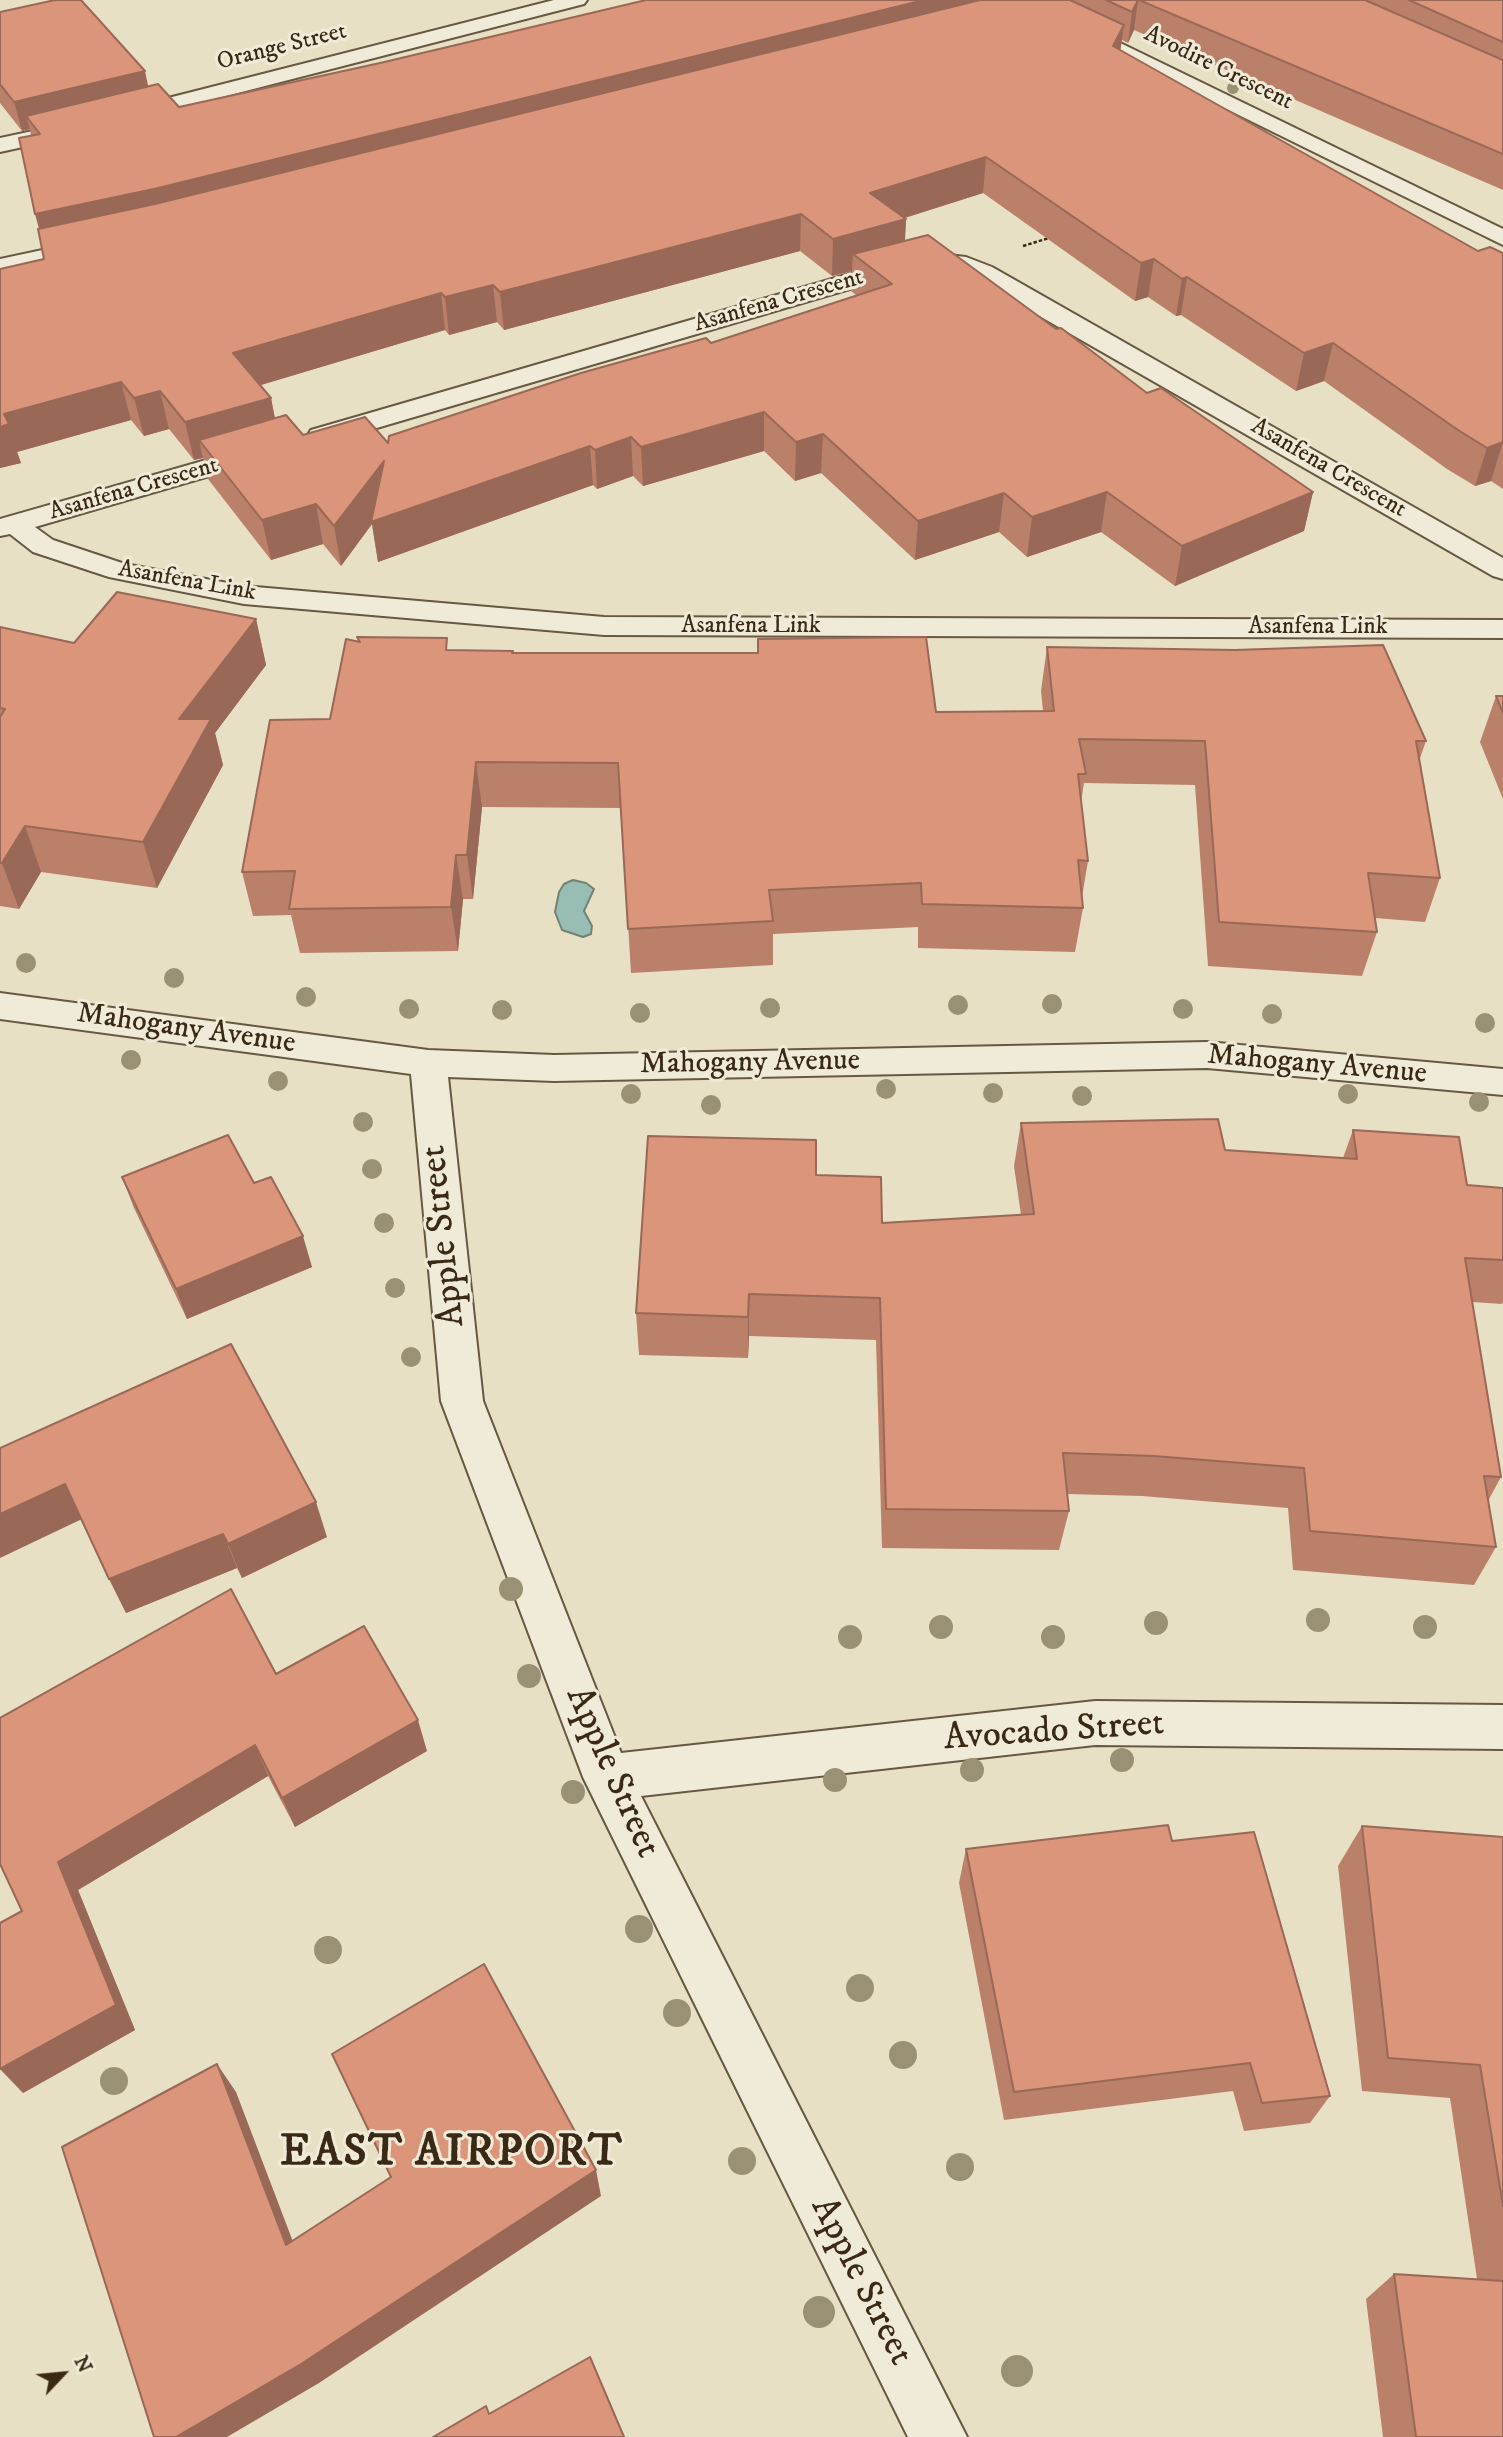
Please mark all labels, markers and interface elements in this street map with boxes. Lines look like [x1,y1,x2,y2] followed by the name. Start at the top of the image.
[214,18,350,78] street label: Orange Street
[1139,21,1297,117] street label: Avodire Crescent
[691,264,867,340] street label: Asanfena Crescent
[1245,413,1411,525] street label: Asanfena Crescent
[46,452,222,528] street label: Asanfena Crescent
[116,556,258,608] street label: Asanfena Link
[681,613,821,641] street label: Asanfena Link
[1248,614,1388,642] street label: Asanfena Link
[74,997,298,1063] street label: Mahogany Avenue
[1206,1038,1428,1094] street label: Mahogany Avenue
[640,1044,860,1084] street label: Mahogany Avenue
[413,1143,477,1329] street label: Apple Street
[554,1681,668,1865] street label: Apple Street
[942,1703,1166,1763] street label: Avocado Street
[282,2129,622,2181] district label: EAST AIRPORT
[799,2191,921,2373] street label: Apple Street
[28,2339,98,2409] north arrow
[69,2353,96,2377] text: N

